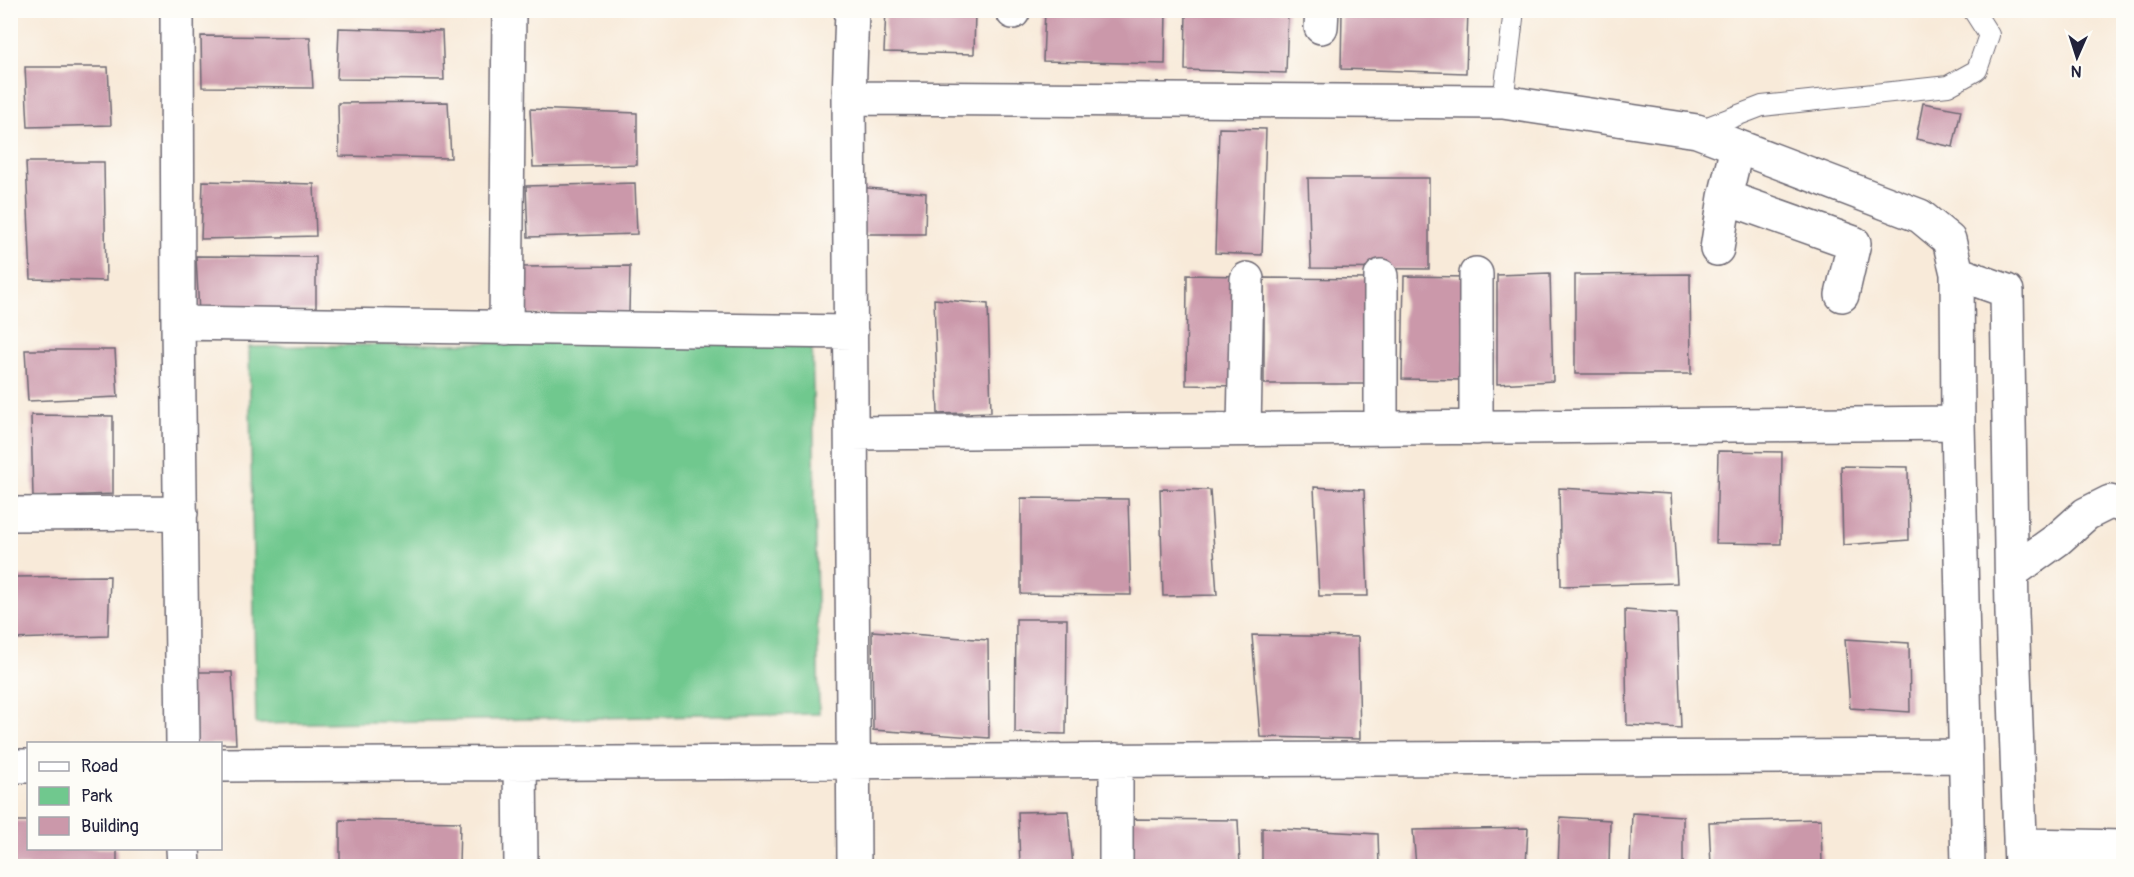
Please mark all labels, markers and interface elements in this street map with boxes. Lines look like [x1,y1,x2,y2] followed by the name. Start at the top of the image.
[2047,27,2107,87] north arrow
[2070,61,2082,81] text: N
[27,742,222,850] legend
[81,755,118,778] text: Road
[81,785,113,808] text: Park
[81,815,139,838] text: Building

